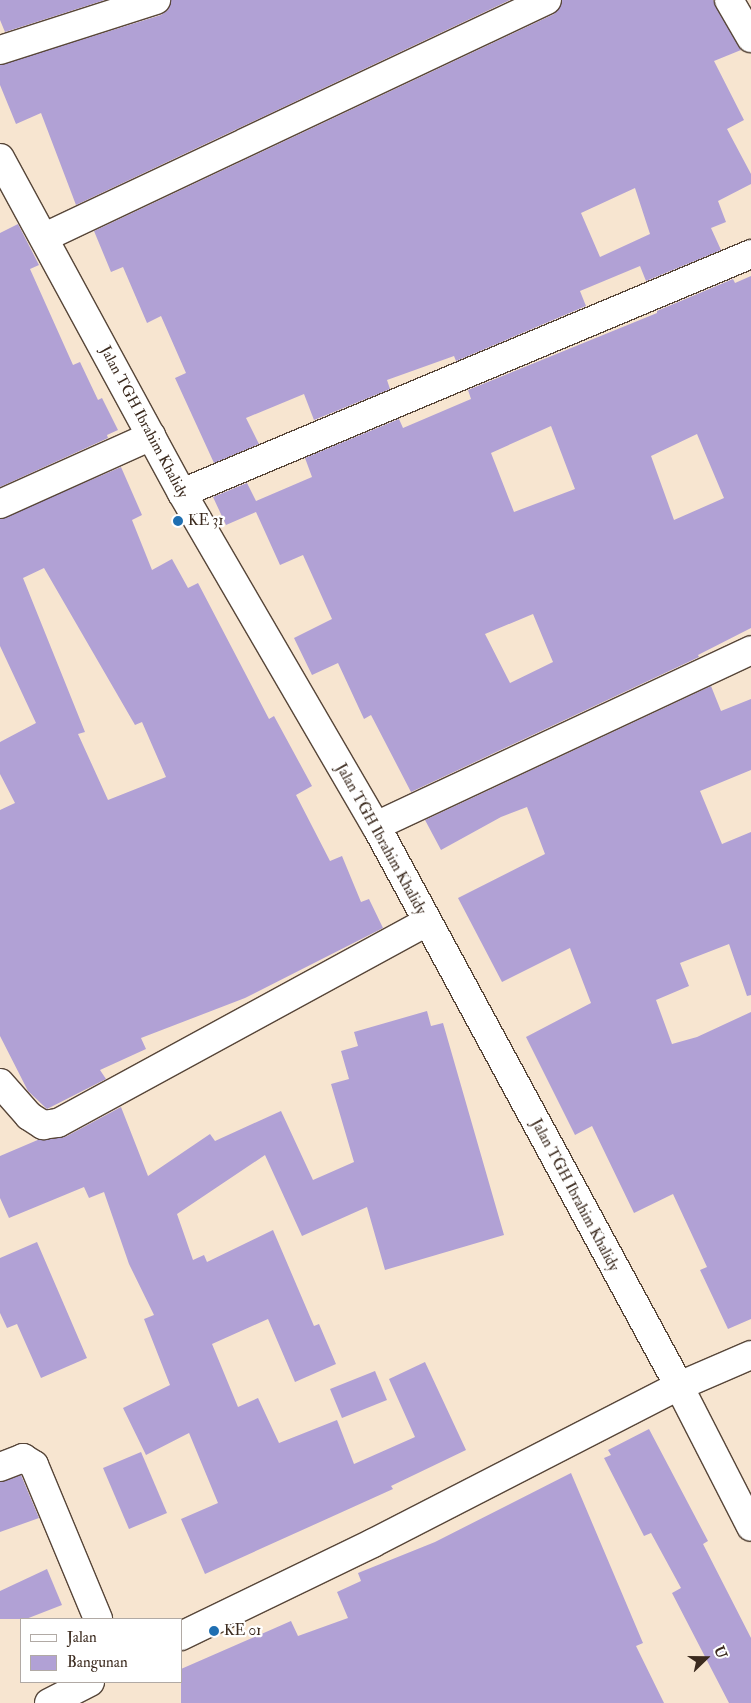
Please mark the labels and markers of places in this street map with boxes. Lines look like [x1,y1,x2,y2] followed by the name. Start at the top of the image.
[188,512,224,530] place label: KE 31
[172,515,184,527] marker: KE 31
[224,1622,261,1640] place label: KE 01
[208,1625,220,1637] marker: KE 01

